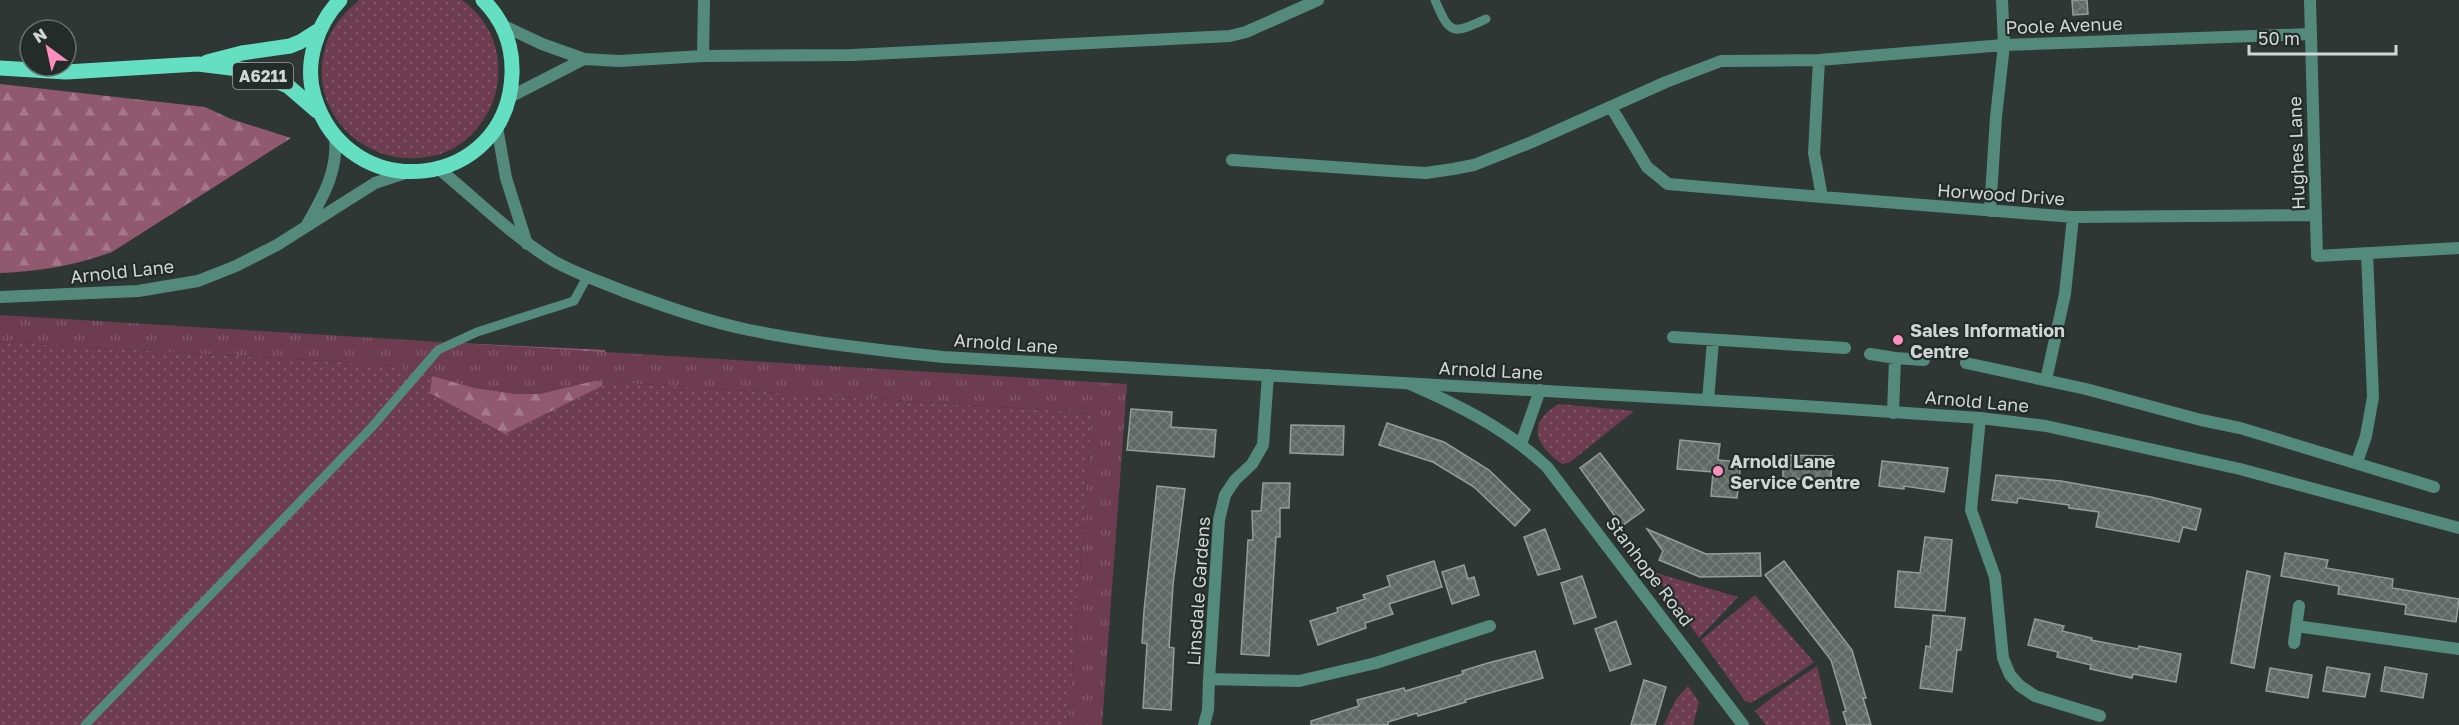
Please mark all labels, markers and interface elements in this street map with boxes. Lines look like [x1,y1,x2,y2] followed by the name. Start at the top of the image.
[2005,12,2123,38] street label: Poole Avenue
[18,18,78,78] north arrow
[2249,18,2396,56] scale bar
[29,24,50,47] text: N
[2258,27,2300,49] text: 50 m
[233,63,293,89] road number: A6211
[2283,96,2309,210] street label: Hughes Lane
[1936,179,2066,209] street label: Horwood Drive
[69,255,175,287] street label: Arnold Lane
[1910,319,2065,362] place label: Sales Information Centre
[953,328,1059,358] street label: Arnold Lane
[1891,333,1905,347] marker: Sales Information Centre
[1438,356,1544,384] street label: Arnold Lane
[1924,385,2030,417] street label: Arnold Lane
[1730,450,1861,493] place label: Arnold Lane Service Centre
[1711,464,1725,478] marker: Arnold Lane Service Centre
[1602,512,1698,630] street label: Stanhope Road
[1182,516,1214,666] street label: Linsdale Gardens

